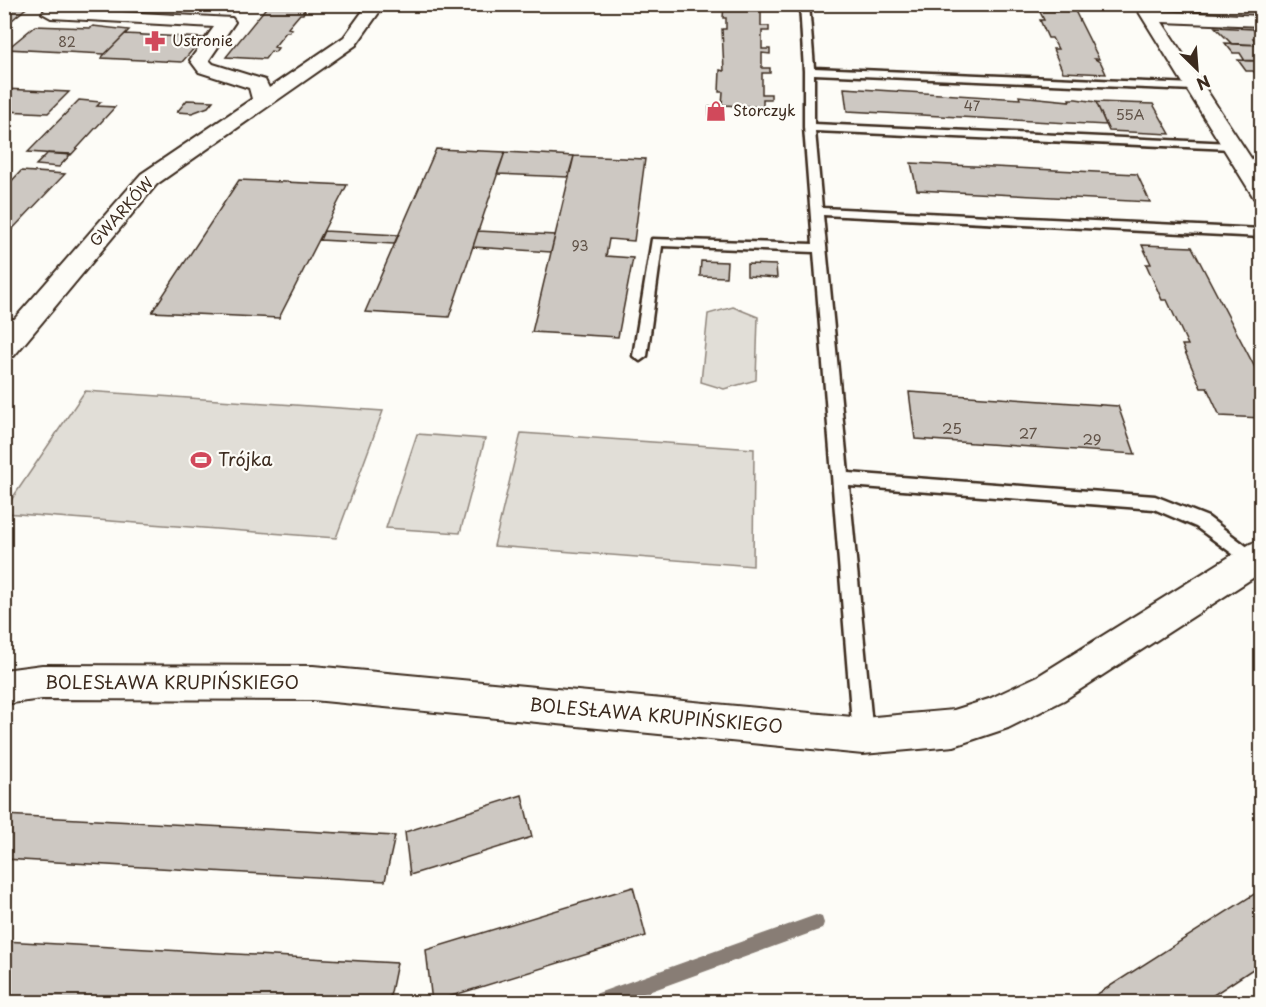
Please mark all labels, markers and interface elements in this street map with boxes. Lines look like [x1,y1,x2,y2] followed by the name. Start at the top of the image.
[172,28,233,51] place label: Ustronie
[143,29,167,53] pharmacy icon: Ustronie
[58,31,76,52] house number: 82
[1167,39,1227,99] north arrow
[1193,70,1215,97] text: N
[964,95,981,116] house number: 47
[733,98,796,121] place label: Storczyk
[704,99,728,123] shop icon: Storczyk
[1116,104,1145,125] house number: 55A
[83,171,159,251] street label: GWARKÓW
[571,235,589,256] house number: 93
[942,416,962,439] house number: 25
[1019,421,1038,444] house number: 27
[1082,427,1102,450] house number: 29
[218,445,273,472] place label: Trójka
[189,448,213,472] sports icon: Trójka
[45,668,299,695] street label: BOLESŁAWA KRUPIŃSKIEGO
[528,690,784,739] street label: BOLESŁAWA KRUPIŃSKIEGO

